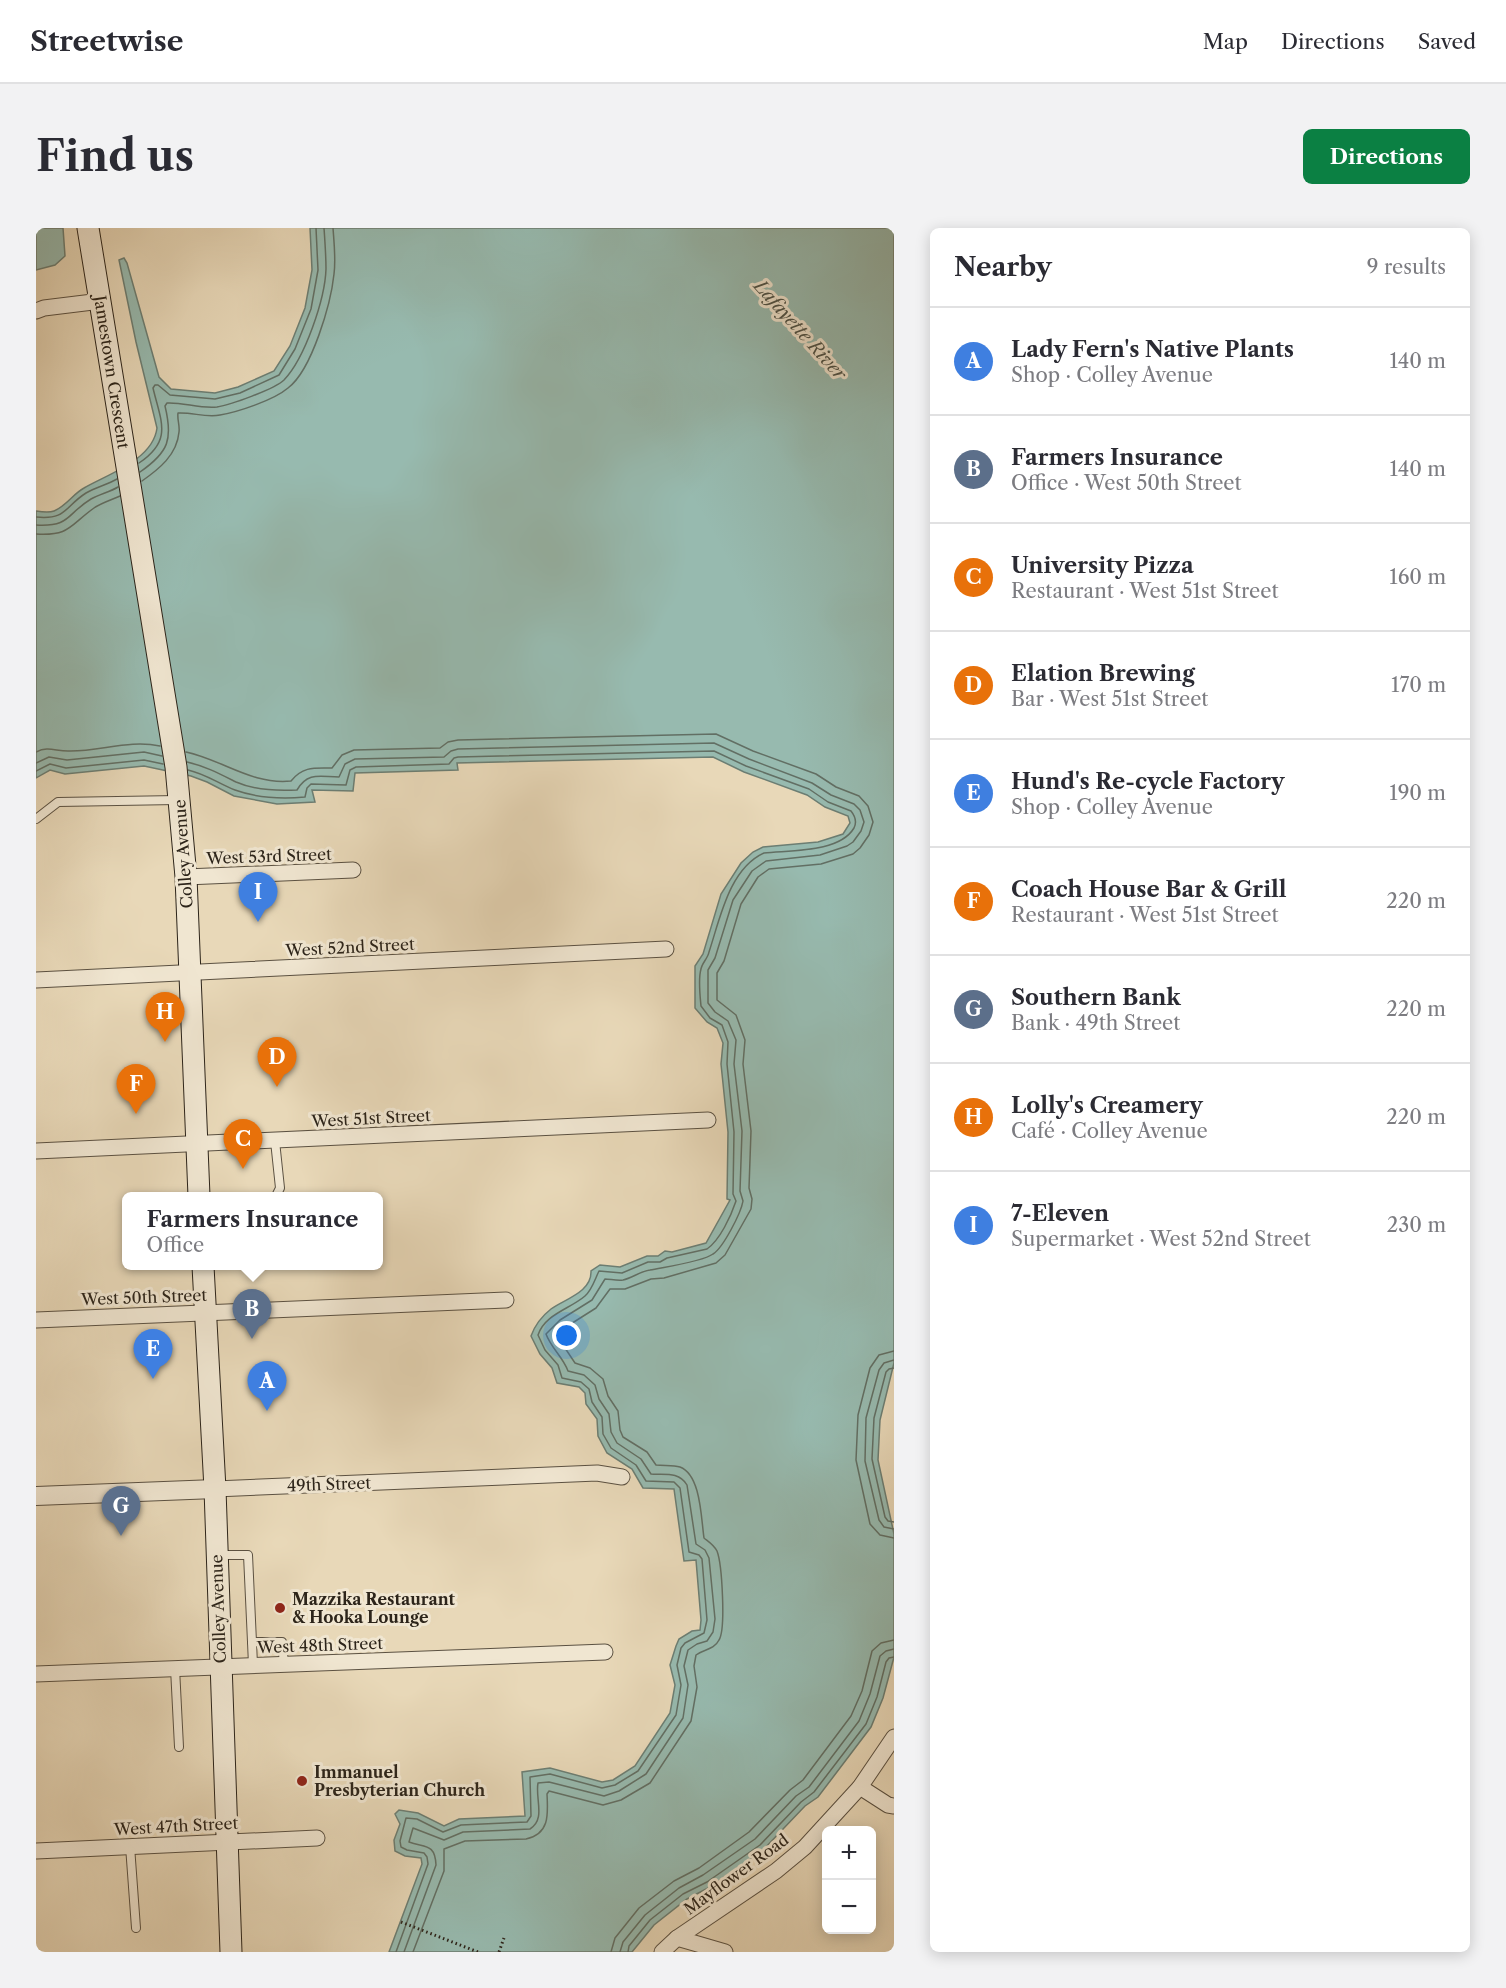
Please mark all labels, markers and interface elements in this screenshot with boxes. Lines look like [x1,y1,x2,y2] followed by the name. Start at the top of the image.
[30,24,184,58] text: Streetwise
[1203,29,1248,54] text: Map
[1281,29,1385,54] text: Directions
[1418,29,1476,54] text: Saved
[1303,129,1470,184] button: Directions
[36,130,194,182] text: Find us
[954,251,1052,283] text: Nearby
[1367,255,1446,279] text: 9 results
[748,274,852,386] water label: Lafayette River
[90,291,134,450] street label: Jamestown Crescent
[1011,336,1294,363] text: Lady Fern's Native Plants
[966,349,981,373] text: A
[1389,349,1446,373] text: 140 m
[1011,363,1213,387] text: Shop · Colley Avenue
[1011,444,1223,471] text: Farmers Insurance
[966,457,981,481] text: B
[1389,457,1446,481] text: 140 m
[1011,471,1242,495] text: Office · West 50th Street
[1011,552,1194,579] text: University Pizza
[965,565,982,589] text: C
[1389,565,1446,589] text: 160 m
[1011,579,1279,603] text: Restaurant · West 51st Street
[1011,660,1195,687] text: Elation Brewing
[965,673,982,697] text: D
[1391,673,1446,697] text: 170 m
[1011,687,1208,711] text: Bar · West 51st Street
[1011,768,1285,795] text: Hund's Re-cycle Factory
[966,781,981,805] text: E
[1389,781,1446,805] text: 190 m
[1011,795,1213,819] text: Shop · Colley Avenue
[169,799,197,909] street label: Colley Avenue
[205,844,332,868] street label: West 53rd Street
[238,872,278,922] pin: I
[1011,876,1286,903] text: Coach House Bar & Grill
[967,889,980,913] text: F
[1386,889,1446,913] text: 220 m
[1011,903,1279,927] text: Restaurant · West 51st Street
[284,934,415,960] street label: West 52nd Street
[1011,984,1181,1011] text: Southern Bank
[146,992,184,1042] pin: H
[965,997,982,1021] text: G
[1386,997,1446,1021] text: 220 m
[1011,1011,1180,1035] text: Bank · 49th Street
[258,1038,296,1087] pin: D
[116,1064,156,1114] pin: F
[1011,1092,1203,1119] text: Lolly's Creamery
[310,1105,432,1131] street label: West 51st Street
[964,1105,983,1129] text: H
[1386,1105,1446,1129] text: 220 m
[1011,1119,1208,1143] text: Café · Colley Avenue
[224,1120,262,1169] pin: C
[122,1192,383,1270] popup
[1011,1200,1109,1227] text: 7-Eleven
[147,1206,358,1233] text: Farmers Insurance
[969,1213,978,1237] text: I
[1387,1213,1446,1237] text: 230 m
[1011,1227,1311,1251] text: Supermarket · West 52nd Street
[147,1233,204,1257] text: Office
[80,1285,208,1309] street label: West 50th Street
[232,1290,272,1339] pin: B
[552,1321,581,1350] your location
[134,1330,172,1379] pin: E
[248,1362,286,1411] pin: A
[287,1473,372,1495] street label: 49th Street
[102,1486,140,1536] pin: G
[206,1554,230,1664] street label: Colley Avenue
[292,1589,456,1627] place label: Mazzika Restaurant & Hooka Lounge
[273,1601,287,1615] marker: Mazzika Restaurant & Hooka Lounge
[256,1633,384,1657] street label: West 48th Street
[314,1762,485,1800] place label: Immanuel Presbyterian Church
[295,1774,309,1788] marker: Immanuel Presbyterian Church
[112,1813,239,1839] street label: West 47th Street
[822,1826,876,1934] map controls
[822,1826,876,1880] button: +
[680,1829,792,1919] street label: Mayflower Road
[822,1880,876,1934] button: −

